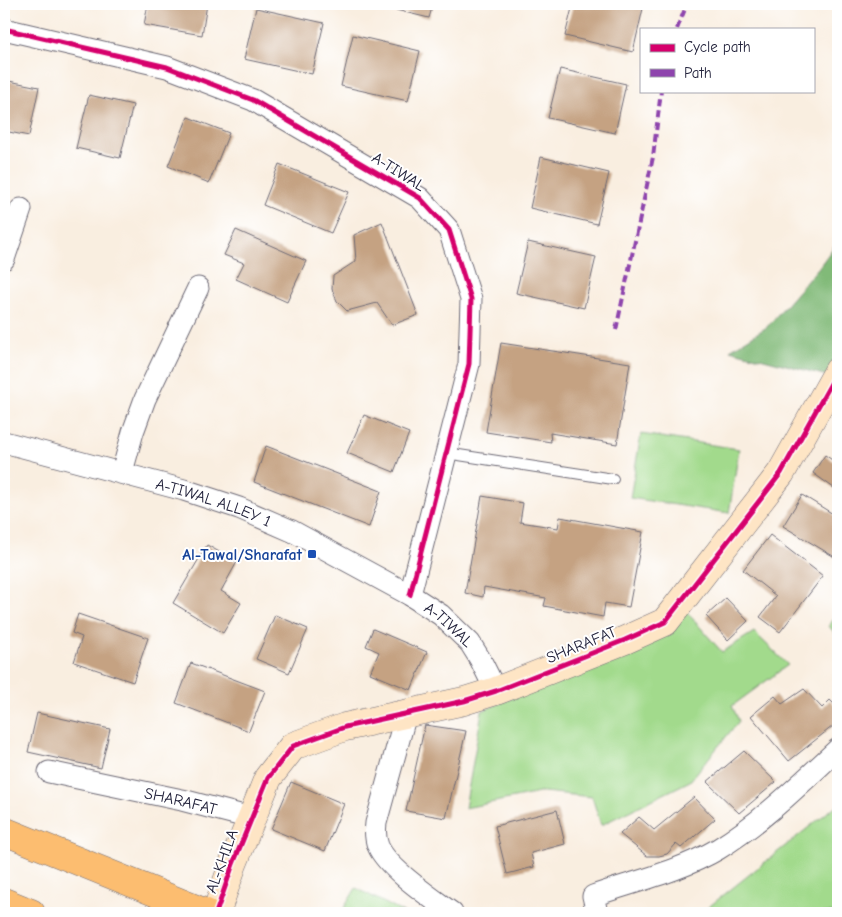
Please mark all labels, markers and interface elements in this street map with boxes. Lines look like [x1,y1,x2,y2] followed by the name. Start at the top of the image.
[640,28,814,92] legend
[684,38,751,56] text: Cycle path
[684,64,712,82] text: Path
[369,149,428,195] street label: A-TIWAL
[154,475,274,531] street label: A-TIWAL ALLEY 1
[182,546,303,564] place label: Al-Tawal/Sharafat
[306,548,318,560] marker: Al-Tawal/Sharafat
[421,599,476,651] street label: A-TIWAL
[544,622,620,667] street label: SHARAFAT
[143,784,220,819] street label: SHARAFAT
[202,827,242,896] street label: AL-KHILA

